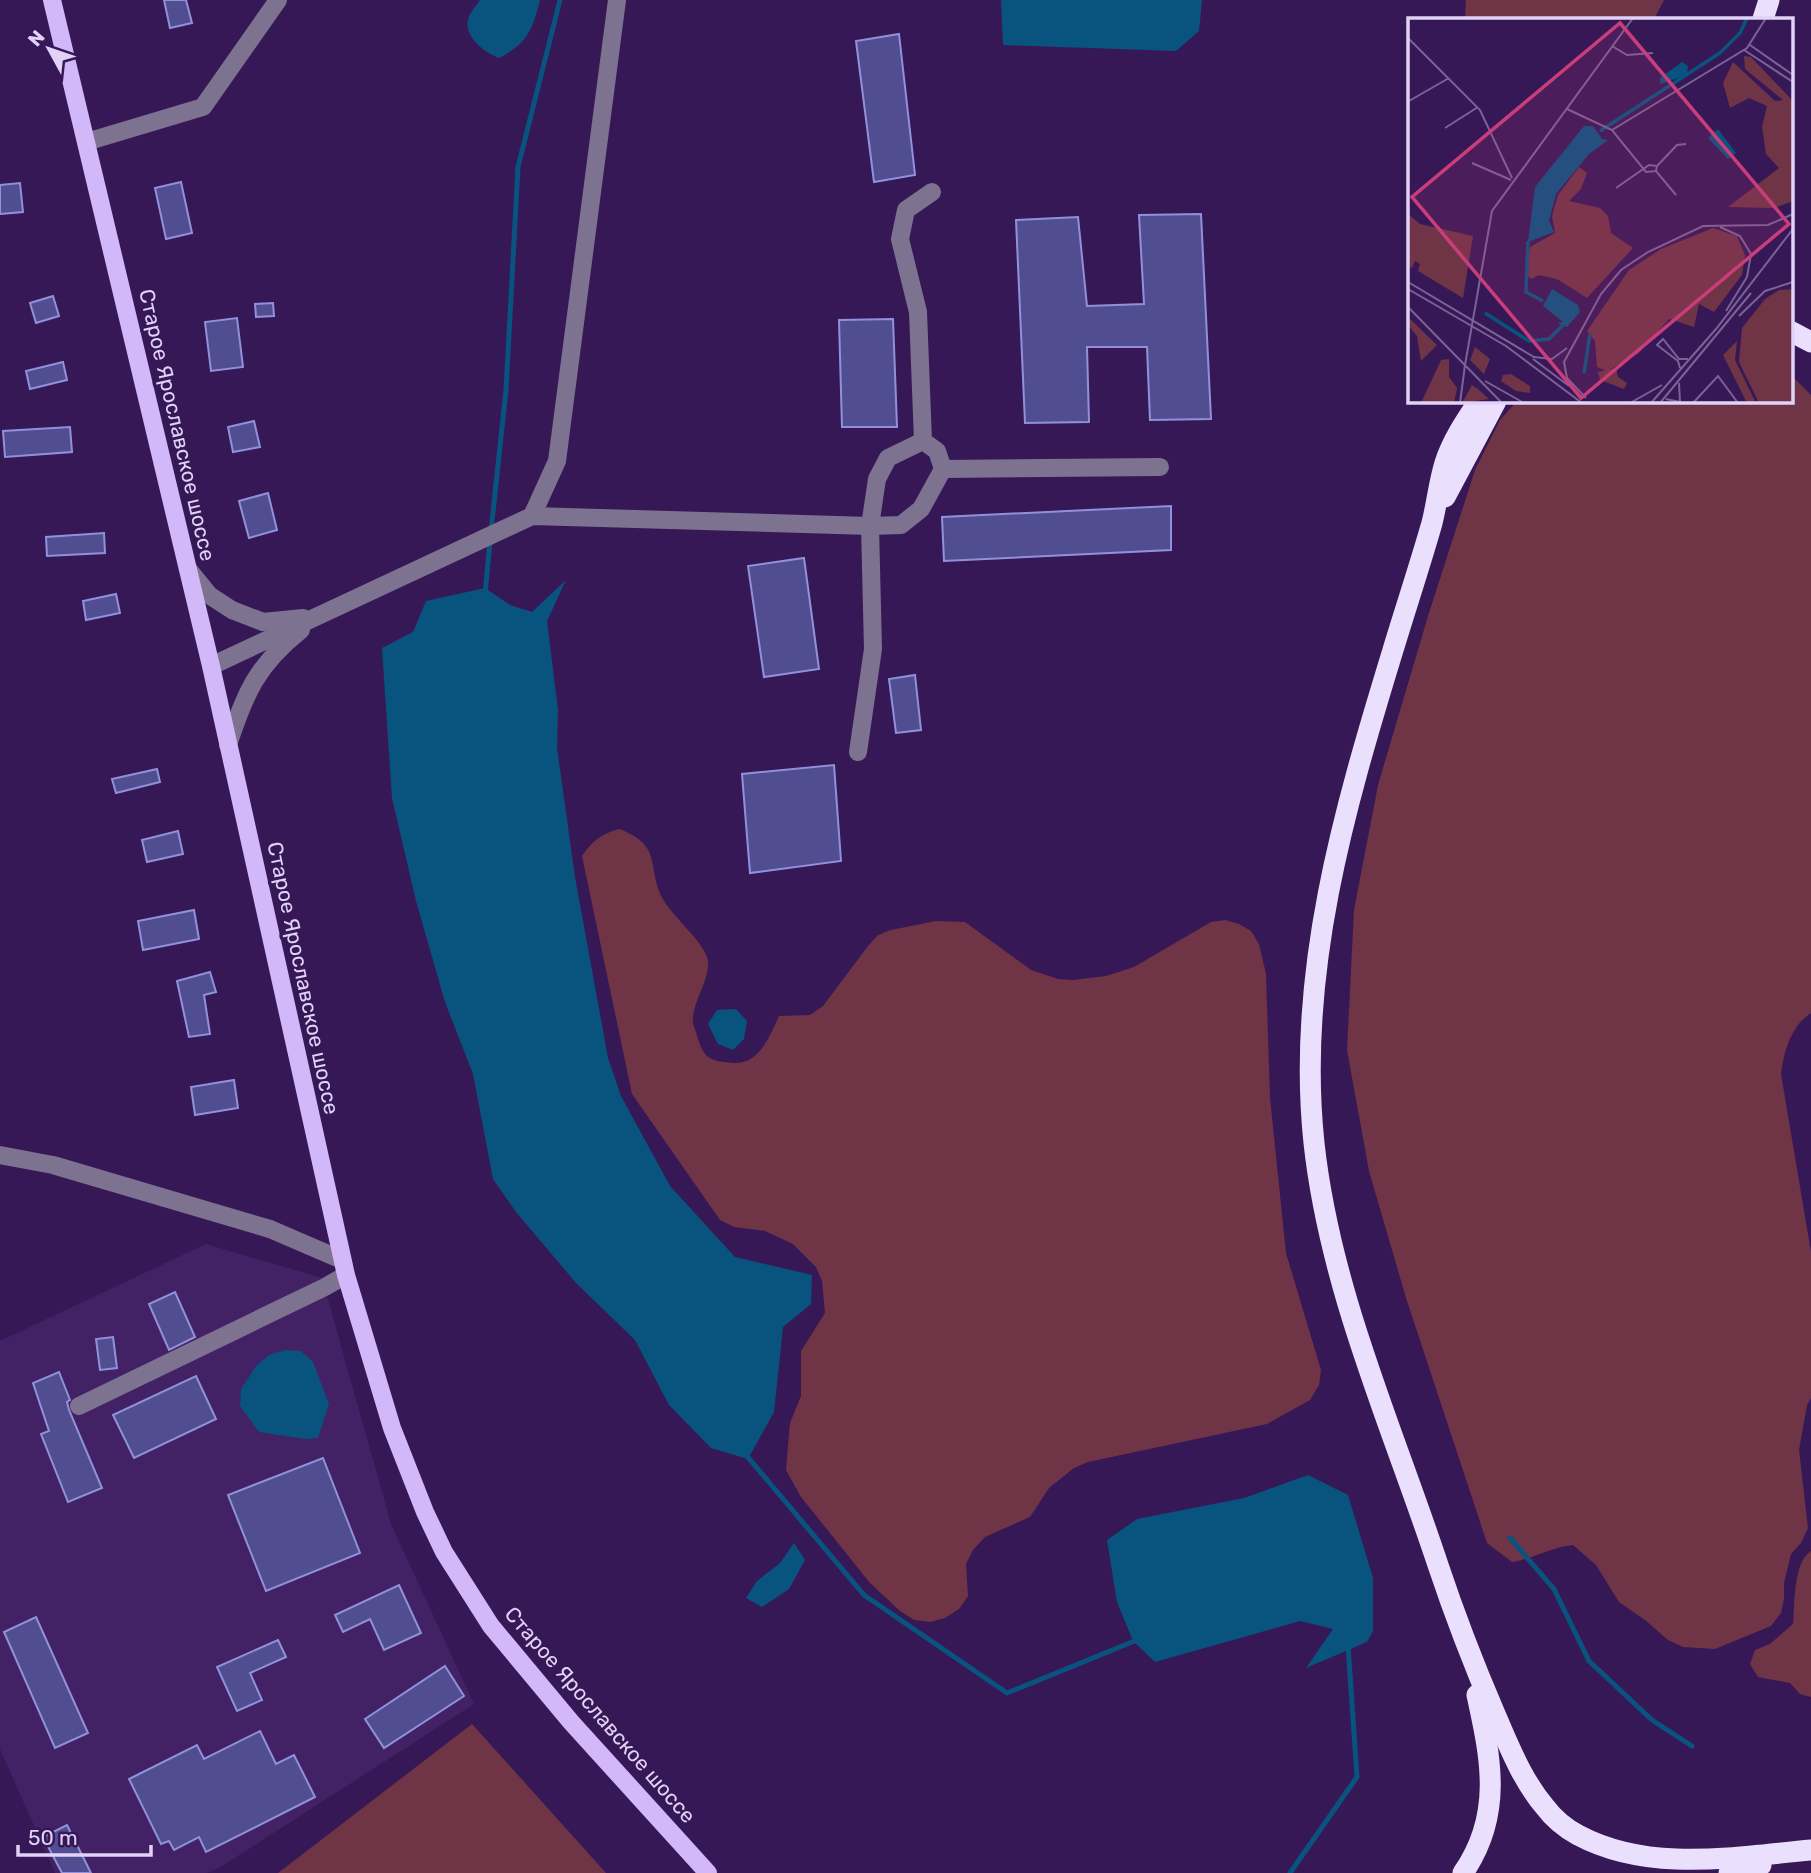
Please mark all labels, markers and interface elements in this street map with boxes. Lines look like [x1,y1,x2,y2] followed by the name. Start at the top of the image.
[14,14,84,84] north arrow
[1408,18,1794,402] inset map
[23,26,50,51] text: N
[134,287,221,563] street label: Старое Ярославское шоссе
[262,839,345,1117] street label: Старое Ярославское шоссе
[500,1601,701,1828] street label: Старое Ярославское шоссе
[18,1814,150,1858] scale bar
[28,1825,78,1850] text: 50 m

